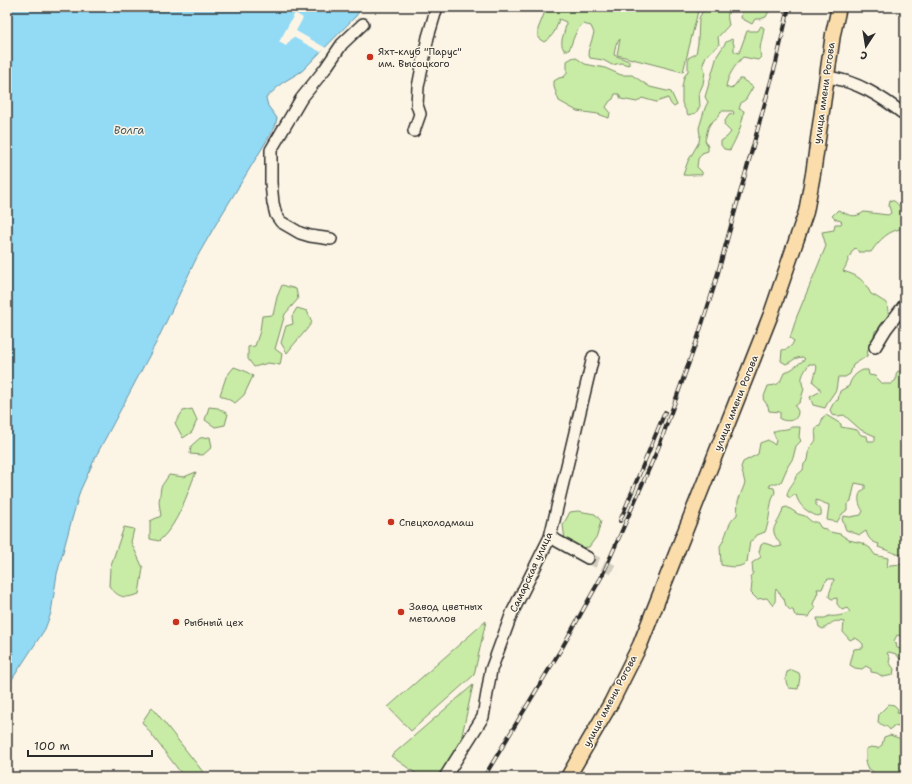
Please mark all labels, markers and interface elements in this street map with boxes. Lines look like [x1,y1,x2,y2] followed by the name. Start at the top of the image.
[846,26,886,66] north arrow
[810,41,838,145] street label: улица имени Рогова
[378,45,462,70] place label: Яхт-клуб "Парус" им. Высоцкого
[859,47,869,63] text: С
[365,52,375,62] marker: Яхт-клуб "Парус" им. Высоцкого
[114,123,144,138] water label: Волга
[711,352,761,453] street label: улица имени Рогова
[399,516,474,529] place label: Спецхолодмаш
[386,517,396,527] marker: Спецхолодмаш
[507,529,556,614] street label: Самарская улица
[409,600,482,625] place label: Завод цветных металлов
[396,607,406,617] marker: Завод цветных металлов
[184,616,243,629] place label: Рыбный цех
[171,617,181,627] marker: Рыбный цех
[580,652,640,749] street label: улица имени Рогова
[28,732,152,758] scale bar
[34,738,70,754] text: 100 m

